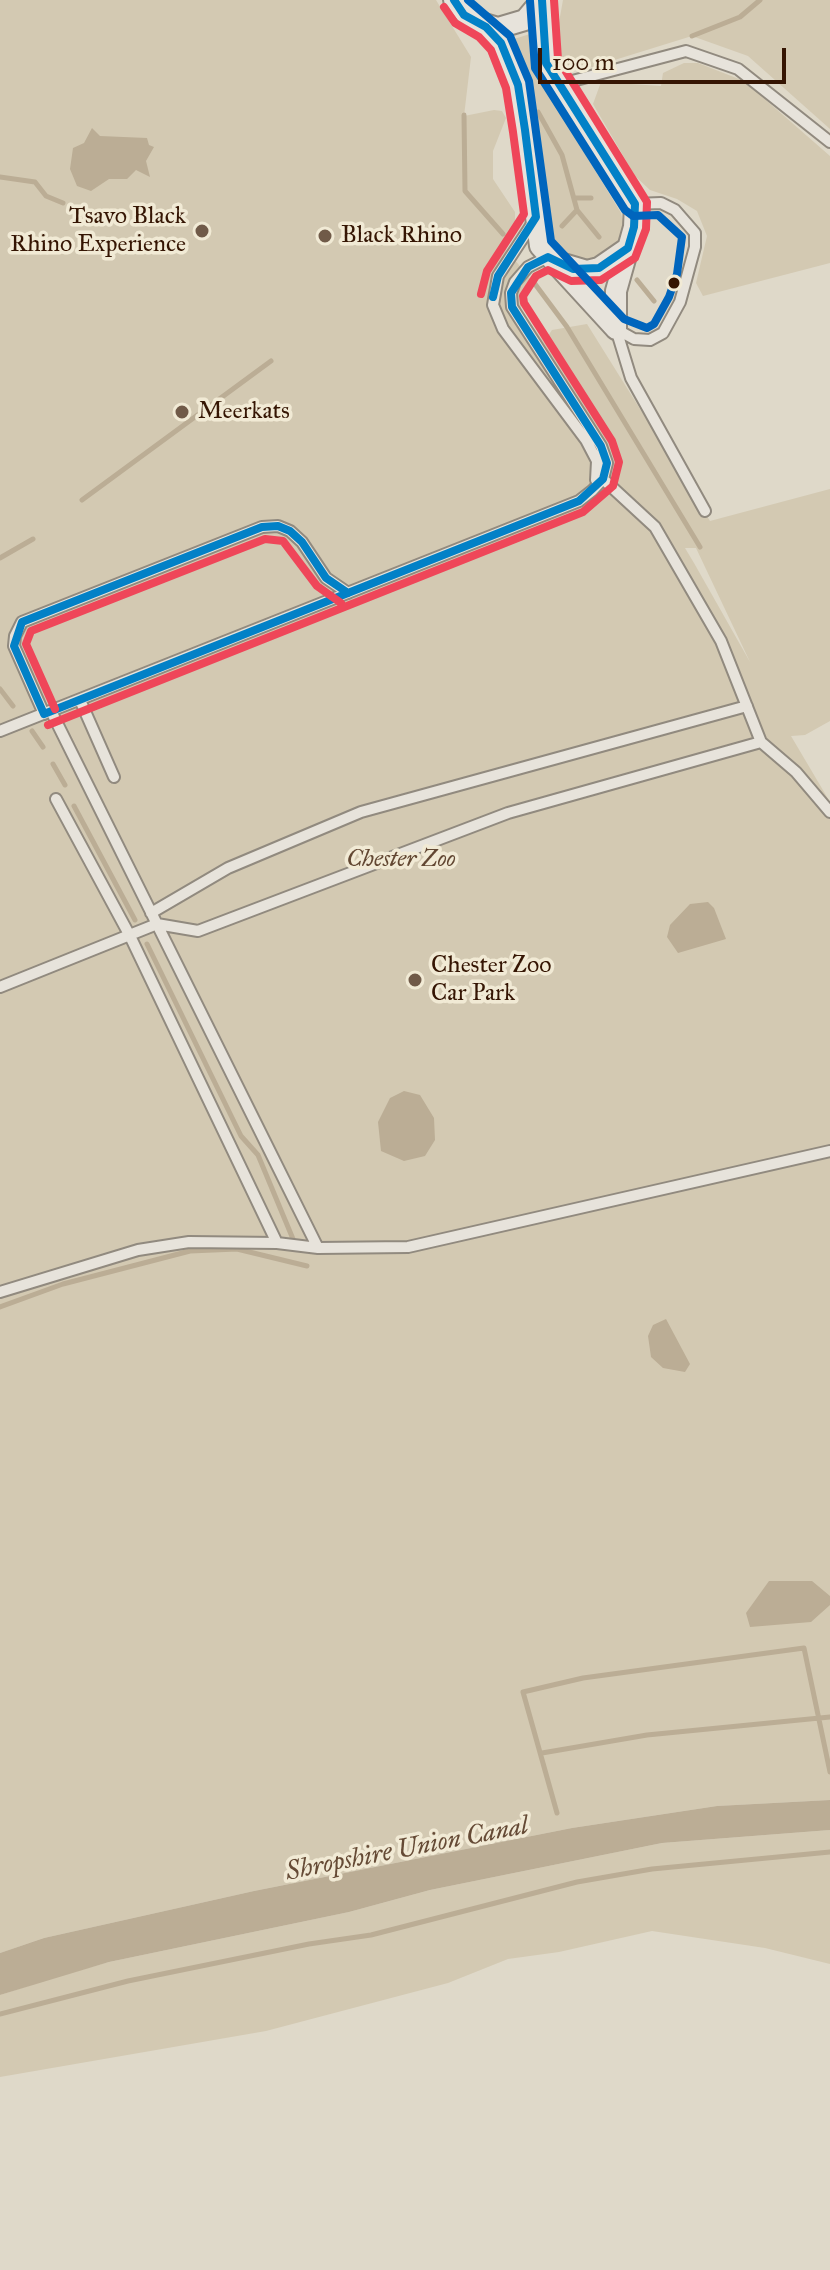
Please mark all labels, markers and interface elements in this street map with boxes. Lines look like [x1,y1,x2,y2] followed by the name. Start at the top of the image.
[542,32,790,82] scale bar
[552,47,615,77] text: 100 m
[10,203,186,259] place label: Tsavo Black Rhino Experience
[193,222,211,240] marker: Tsavo Black Rhino Experience
[341,222,462,250] place label: Black Rhino
[316,227,334,245] marker: Black Rhino
[666,275,682,291] unlabelled marker
[198,398,290,426] place label: Meerkats
[173,403,191,421] marker: Meerkats
[346,846,456,874] park label: Chester Zoo
[431,952,552,1008] place label: Chester Zoo Car Park
[406,971,424,989] marker: Chester Zoo Car Park
[283,1811,531,1889] water label: Shropshire Union Canal

